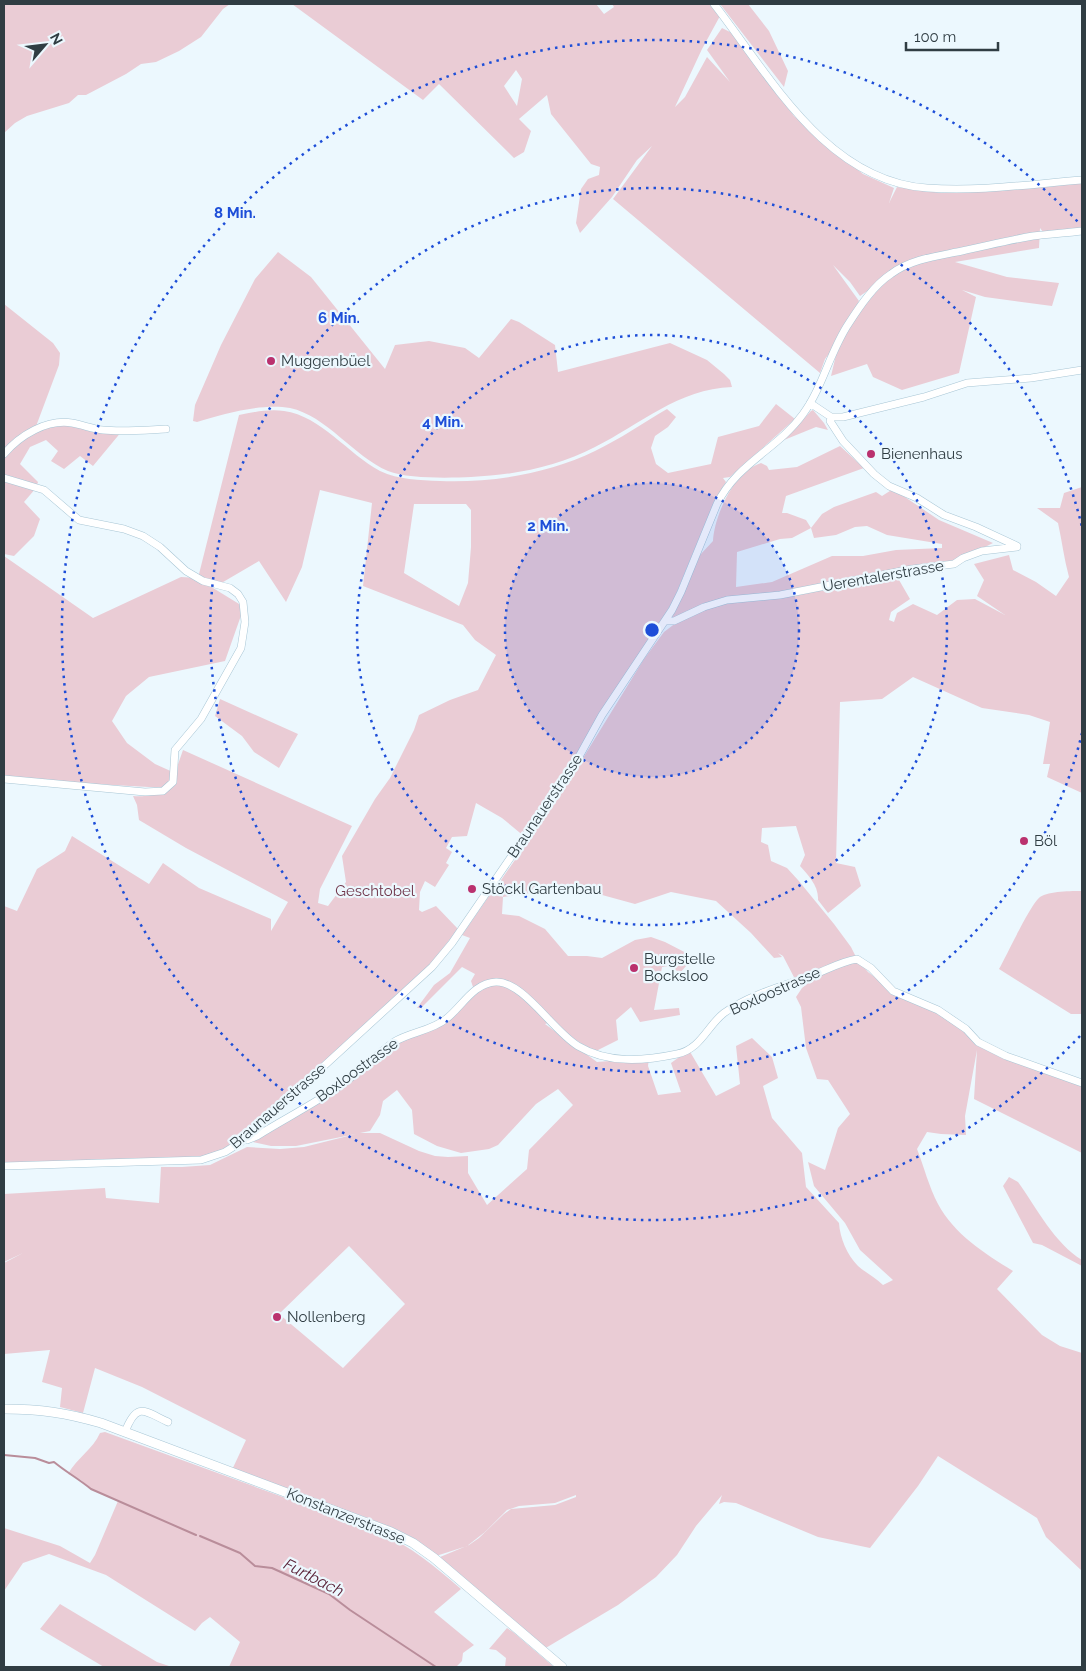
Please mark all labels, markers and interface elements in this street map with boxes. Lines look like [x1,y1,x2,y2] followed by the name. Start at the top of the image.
[20,20,70,70] north arrow
[906,20,998,52] scale bar
[914,28,956,46] text: 100 m
[47,30,66,47] text: N
[214,204,256,222] text: 8 Min.
[318,309,360,327] text: 6 Min.
[281,352,371,370] place label: Muggenbüel
[265,355,277,367] marker: Muggenbüel
[422,413,464,431] text: 4 Min.
[881,445,962,463] place label: Bienenhaus
[865,448,877,460] marker: Bienenhaus
[527,517,569,535] text: 2 Min.
[821,556,945,596] street label: Uerentalerstrasse
[643,621,661,639] centre of rings
[504,751,586,861] street label: Braunauerstrasse
[1034,832,1058,850] place label: Böl
[1018,835,1030,847] marker: Böl
[482,880,601,898] place label: Stöckl Gartenbau
[335,882,416,900] park label: Geschtobel
[466,883,478,895] marker: Stöckl Gartenbau
[644,950,715,985] place label: Burgstelle Bocksloo
[628,962,640,974] marker: Burgstelle Bocksloo
[727,963,823,1019] street label: Boxloostrasse
[312,1034,402,1106] street label: Boxloostrasse
[226,1059,330,1153] street label: Braunauerstrasse
[287,1308,365,1326] place label: Nollenberg
[271,1311,283,1323] marker: Nollenberg
[284,1484,408,1548] street label: Konstanzerstrasse
[281,1554,347,1601] water label: Furtbach

